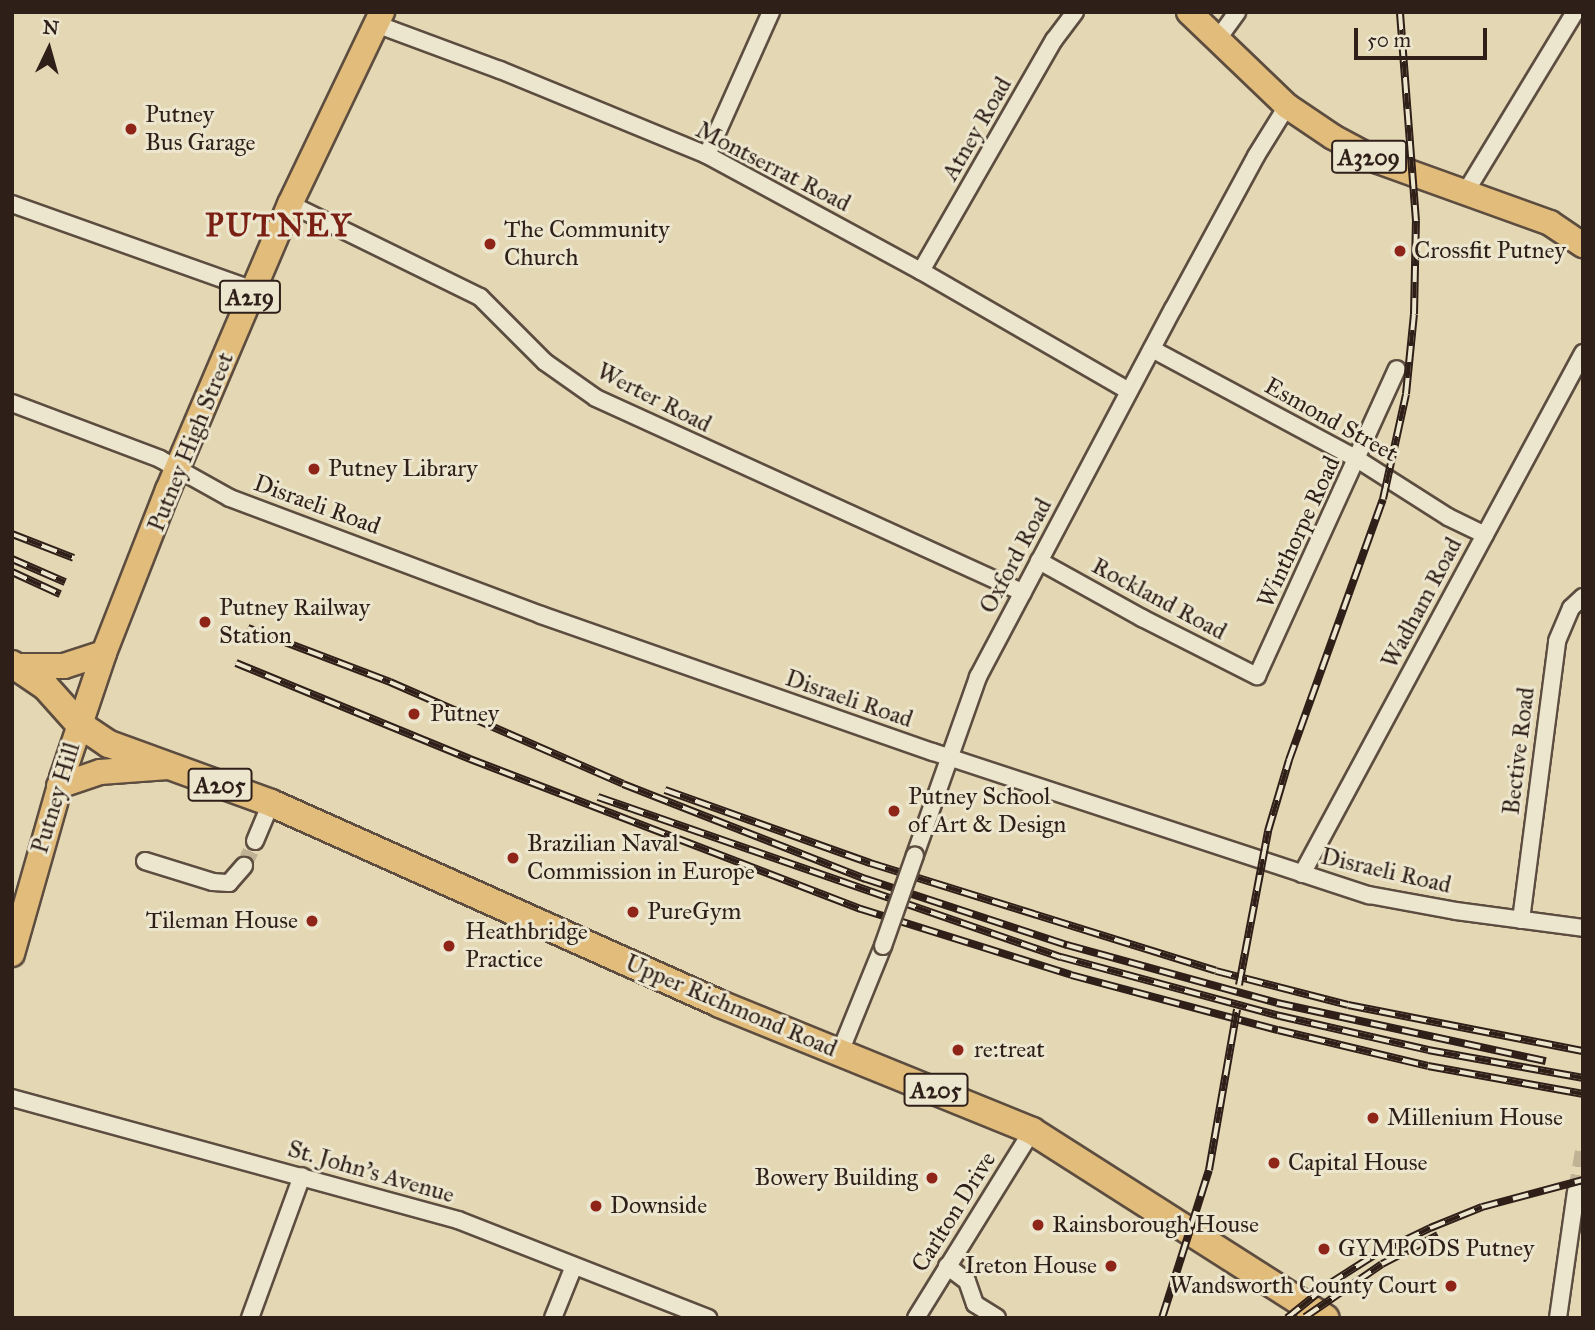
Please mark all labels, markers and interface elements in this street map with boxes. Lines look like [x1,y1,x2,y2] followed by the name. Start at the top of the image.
[14,14,84,84] north arrow
[1357,14,1490,58] scale bar
[42,15,60,40] text: N
[1367,27,1411,53] text: 50 m
[936,72,1018,186] street label: Atney Road
[145,101,256,157] place label: Putney Bus Garage
[691,116,855,218] street label: Montserrat Road
[123,121,139,137] marker: Putney Bus Garage
[1330,138,1408,176] road number: A3209
[206,207,352,245] district label: PUTNEY
[504,216,670,272] place label: The Community Church
[482,236,498,252] marker: The Community Church
[1414,237,1566,265] place label: Crossfit Putney
[1392,243,1408,259] marker: Crossfit Putney
[218,278,282,316] road number: A219
[142,348,240,536] street label: Putney High Street
[592,357,716,439] street label: Werter Road
[1259,371,1403,469] street label: Esmond Street
[1251,452,1347,612] street label: Winthorpe Road
[328,455,477,483] place label: Putney Library
[306,461,322,477] marker: Putney Library
[250,469,384,541] street label: Disraeli Road
[974,493,1058,619] street label: Oxford Road
[1376,533,1468,673] street label: Wadham Road
[1087,551,1231,647] street label: Rockland Road
[219,594,370,650] place label: Putney Railway Station
[197,614,213,630] marker: Putney Railway Station
[782,664,916,734] street label: Disraeli Road
[1497,686,1541,816] street label: Bective Road
[430,700,499,728] place label: Putney
[404,704,424,724] marker: Putney
[25,739,87,857] street label: Putney Hill
[187,765,253,804] road number: A205
[908,783,1066,839] place label: Putney School of Art & Design
[886,803,902,819] marker: Putney School of Art & Design
[527,830,755,886] place label: Brazilian Naval Commission in Europe
[1318,842,1454,900] street label: Disraeli Road
[505,850,521,866] marker: Brazilian Naval Commission in Europe
[647,898,741,926] place label: PureGym
[625,904,641,920] marker: PureGym
[146,907,298,935] place label: Tileman House
[304,913,320,929] marker: Tileman House
[465,918,588,974] place label: Heathbridge Practice
[439,936,459,956] marker: Heathbridge Practice
[621,948,841,1064] street label: Upper Richmond Road
[974,1036,1045,1064] place label: re:treat
[948,1040,968,1060] marker: re:treat
[903,1070,969,1110] road number: A205
[1387,1104,1563,1132] place label: Millenium House
[1365,1110,1381,1126] marker: Millenium House
[284,1134,458,1210] street label: St. John's Avenue
[906,1147,1002,1277] street label: Carlton Drive
[1288,1149,1428,1177] place label: Capital House
[1266,1155,1282,1171] marker: Capital House
[755,1164,918,1192] place label: Bowery Building
[924,1170,940,1186] marker: Bowery Building
[610,1192,707,1220] place label: Downside
[588,1198,604,1214] marker: Downside
[1052,1211,1259,1239] place label: Rainsborough House
[1030,1217,1046,1233] marker: Rainsborough House
[1338,1235,1534,1263] place label: GYMPODS Putney
[1316,1241,1332,1257] marker: GYMPODS Putney
[965,1252,1097,1280] place label: Ireton House
[1103,1258,1119,1274] marker: Ireton House
[1170,1272,1437,1300] place label: Wandsworth County Court
[1443,1278,1459,1294] marker: Wandsworth County Court

